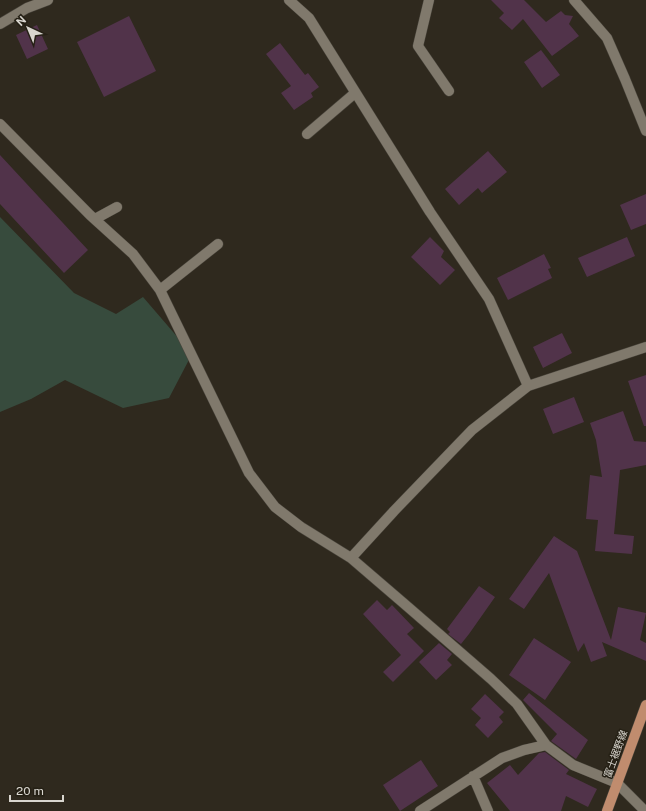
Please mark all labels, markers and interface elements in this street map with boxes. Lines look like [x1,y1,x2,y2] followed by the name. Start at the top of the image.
[8,8,48,48] north arrow
[14,14,28,28] text: N
[601,728,629,780] street label: 富士裾野線
[10,777,63,803] scale bar
[16,784,44,798] text: 20 m

